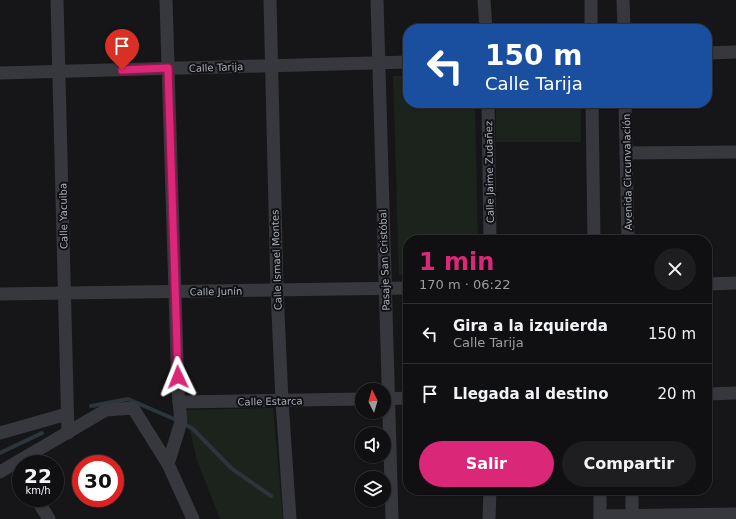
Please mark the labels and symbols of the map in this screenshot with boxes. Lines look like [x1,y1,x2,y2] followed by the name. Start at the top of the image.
[105,29,139,70] pin
[189,61,243,74] street label: Calle Tarija
[621,114,634,230] street label: Avenida Circunvalación
[483,121,496,223] street label: Calle Jaime Zudañez
[57,183,70,249] street label: Calle Yacuiba
[377,209,392,311] street label: Pasaje San Cristóbal
[269,210,284,310] street label: Calle Ismael Montes
[190,286,242,297] street label: Calle Junín
[157,356,199,398] position arrow
[355,383,391,419] north arrow
[237,395,303,408] street label: Calle Estarca
[72,455,124,507] speed limit sign: 30

